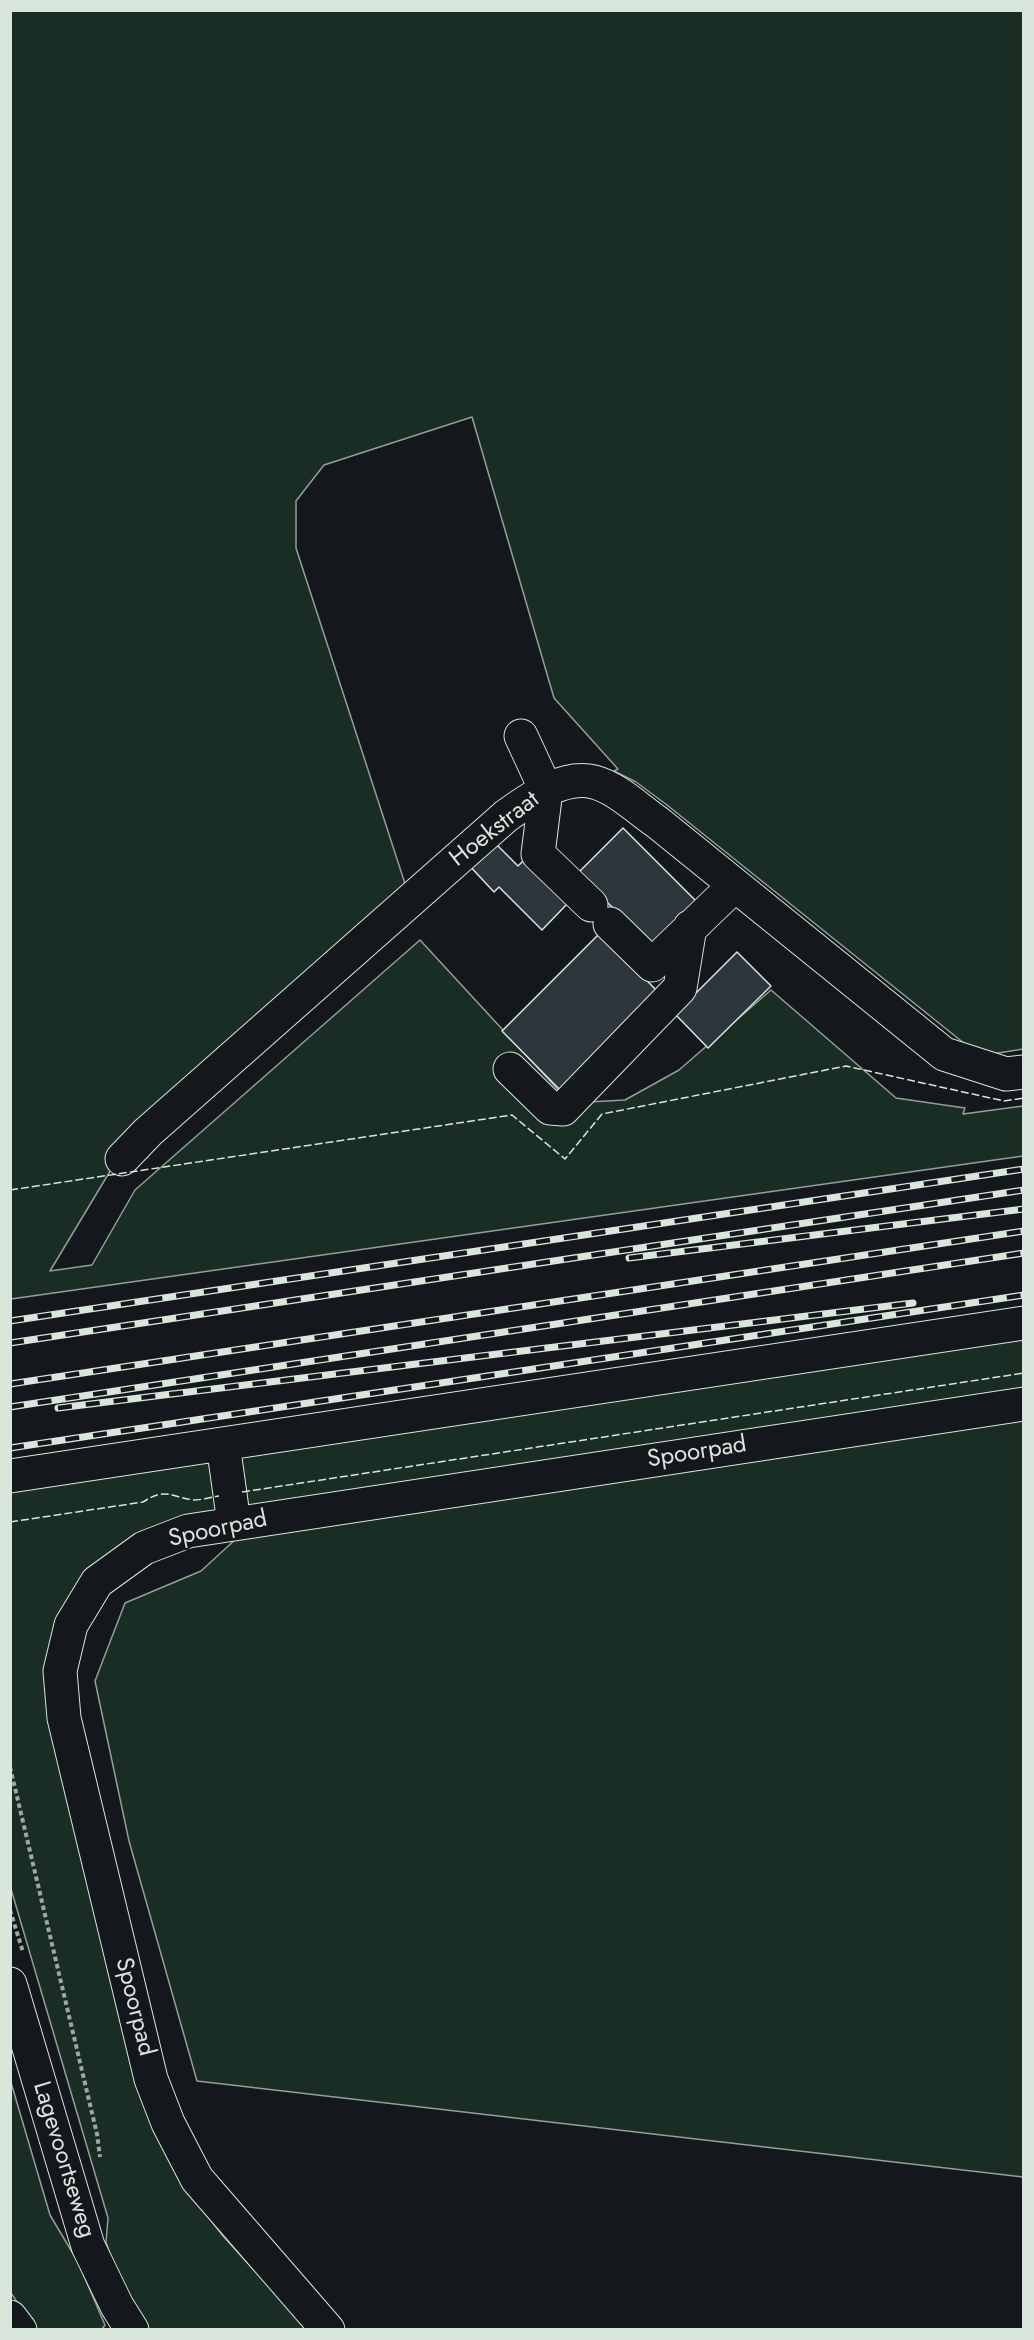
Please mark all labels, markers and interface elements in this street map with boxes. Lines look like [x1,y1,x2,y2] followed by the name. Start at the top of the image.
[444,786,546,874] street label: Hoekstraat
[645,1431,749,1475] street label: Spoorpad
[166,1506,270,1554] street label: Spoorpad
[108,1955,160,2059] street label: Spoorpad
[26,2078,100,2242] street label: Lagevoortseweg

